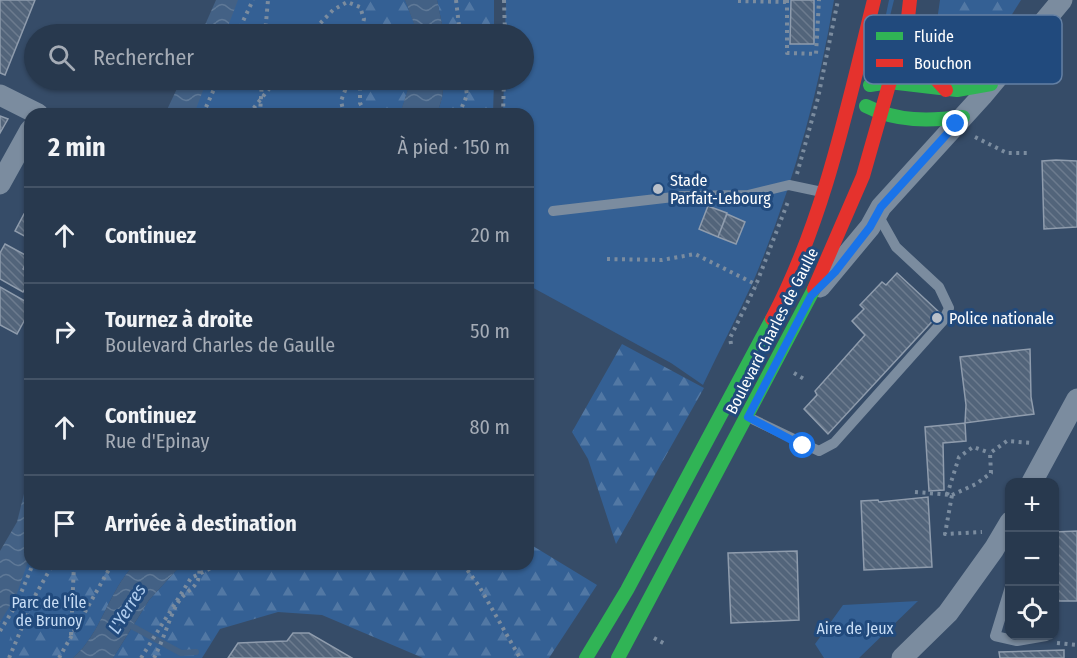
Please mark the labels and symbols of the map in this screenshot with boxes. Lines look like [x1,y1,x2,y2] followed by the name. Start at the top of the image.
[864,15,1062,84] legend
[914,27,954,46] text: Fluide
[914,54,972,73] text: Bouchon
[942,110,968,136] route end
[670,171,771,208] place label: Stade Parfait-Lebourg
[651,182,665,196] marker: Stade Parfait-Lebourg
[722,245,822,417] street label: Boulevard Charles de Gaulle
[949,309,1054,328] place label: Police nationale
[930,311,944,325] marker: Police nationale
[789,432,815,458] route start
[103,580,151,638] water label: L'Yerres
[12,593,86,630] park label: Parc de l'Île de Brunoy
[816,619,894,638] park label: Aire de Jeux

